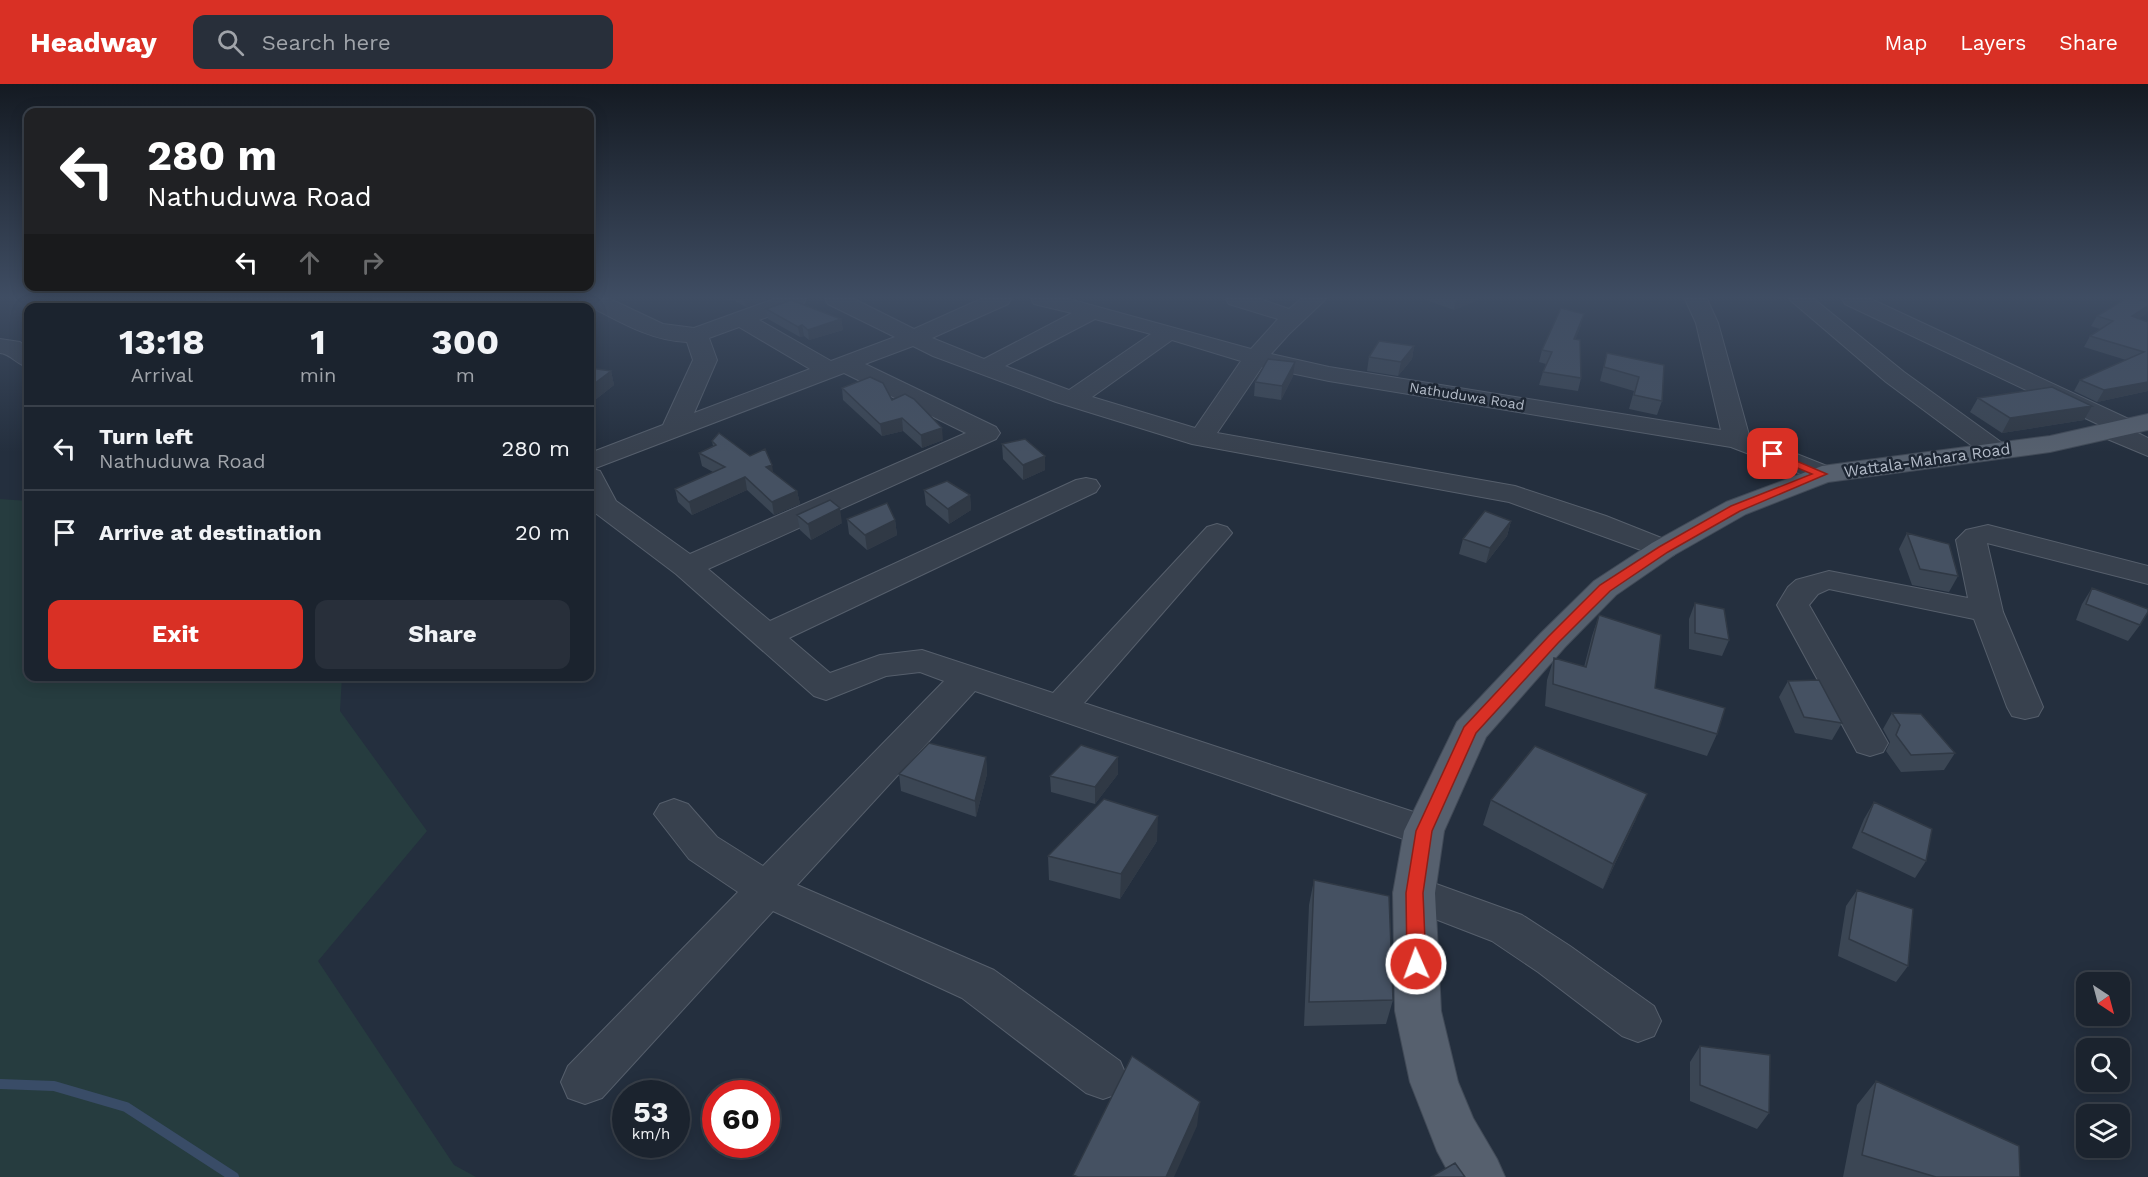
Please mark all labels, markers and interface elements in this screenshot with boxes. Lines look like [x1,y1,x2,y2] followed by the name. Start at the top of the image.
[193,15,613,69] search box
[30,26,157,59] text: Headway
[214,26,247,59] icon: search
[262,30,391,55] text: Search here
[1884,30,1927,55] text: Map
[1960,30,2026,55] text: Layers
[2059,30,2118,55] text: Share
[147,131,277,180] text: 280 m
[48,132,126,210] icon: left
[147,181,372,213] text: Nathuduwa Road
[230,246,263,279] icon: left
[293,246,326,279] icon: ahead
[356,246,389,279] icon: right
[119,321,205,363] text: 13:18
[310,321,326,363] text: 1
[431,321,499,363] text: 300
[131,363,193,387] text: Arrival
[300,363,336,387] text: min
[456,363,475,387] text: m
[1408,379,1526,413] street label: Nathuduwa Road
[99,424,193,449] text: Turn left
[1747,428,1798,479] pin
[48,432,81,465] icon: left
[501,436,570,461] text: 280 m
[1756,437,1789,470] icon: arrive
[1843,439,2011,481] street label: Wattala-Mahara Road
[99,449,265,473] text: Nathuduwa Road
[48,516,81,549] icon: arrive
[99,520,322,545] text: Arrive at destination
[515,520,570,545] text: 20 m
[48,600,303,669] button: Exit
[315,600,570,669] button: Share
[1384,932,1448,996] position arrow
[2076,972,2130,1026] north arrow
[2076,972,2130,1158] map controls
[2076,1038,2130,1092] button: search
[702,1080,780,1158] speed limit sign: 60
[633,1094,669,1129] text: 53
[2076,1104,2130,1158] button: layers
[632,1125,670,1143] text: km/h

